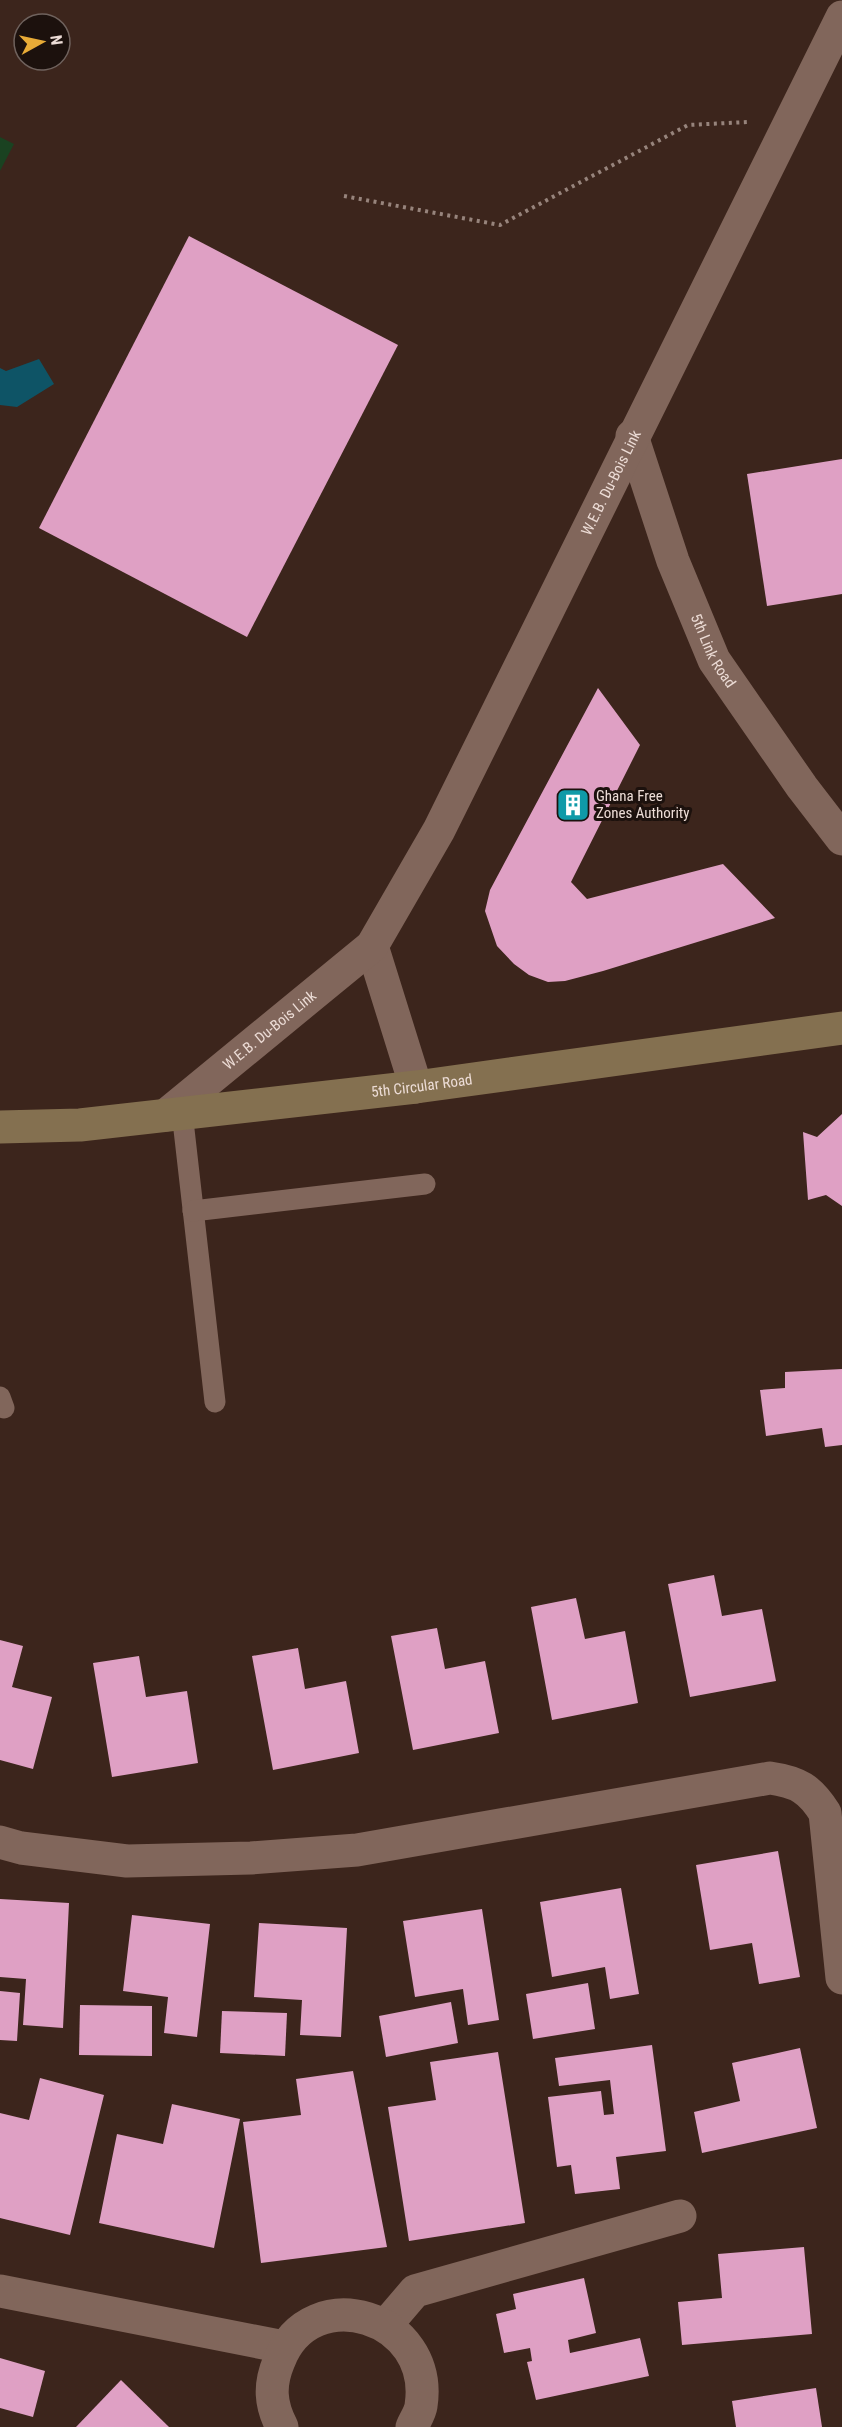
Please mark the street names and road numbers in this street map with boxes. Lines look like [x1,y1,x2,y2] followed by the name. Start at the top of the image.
[577,427,645,538] street label: W.E.B. Du-Bois Link
[687,611,739,691] street label: 5th Link Road
[219,986,320,1074] street label: W.E.B. Du-Bois Link
[370,1070,474,1101] street label: 5th Circular Road

